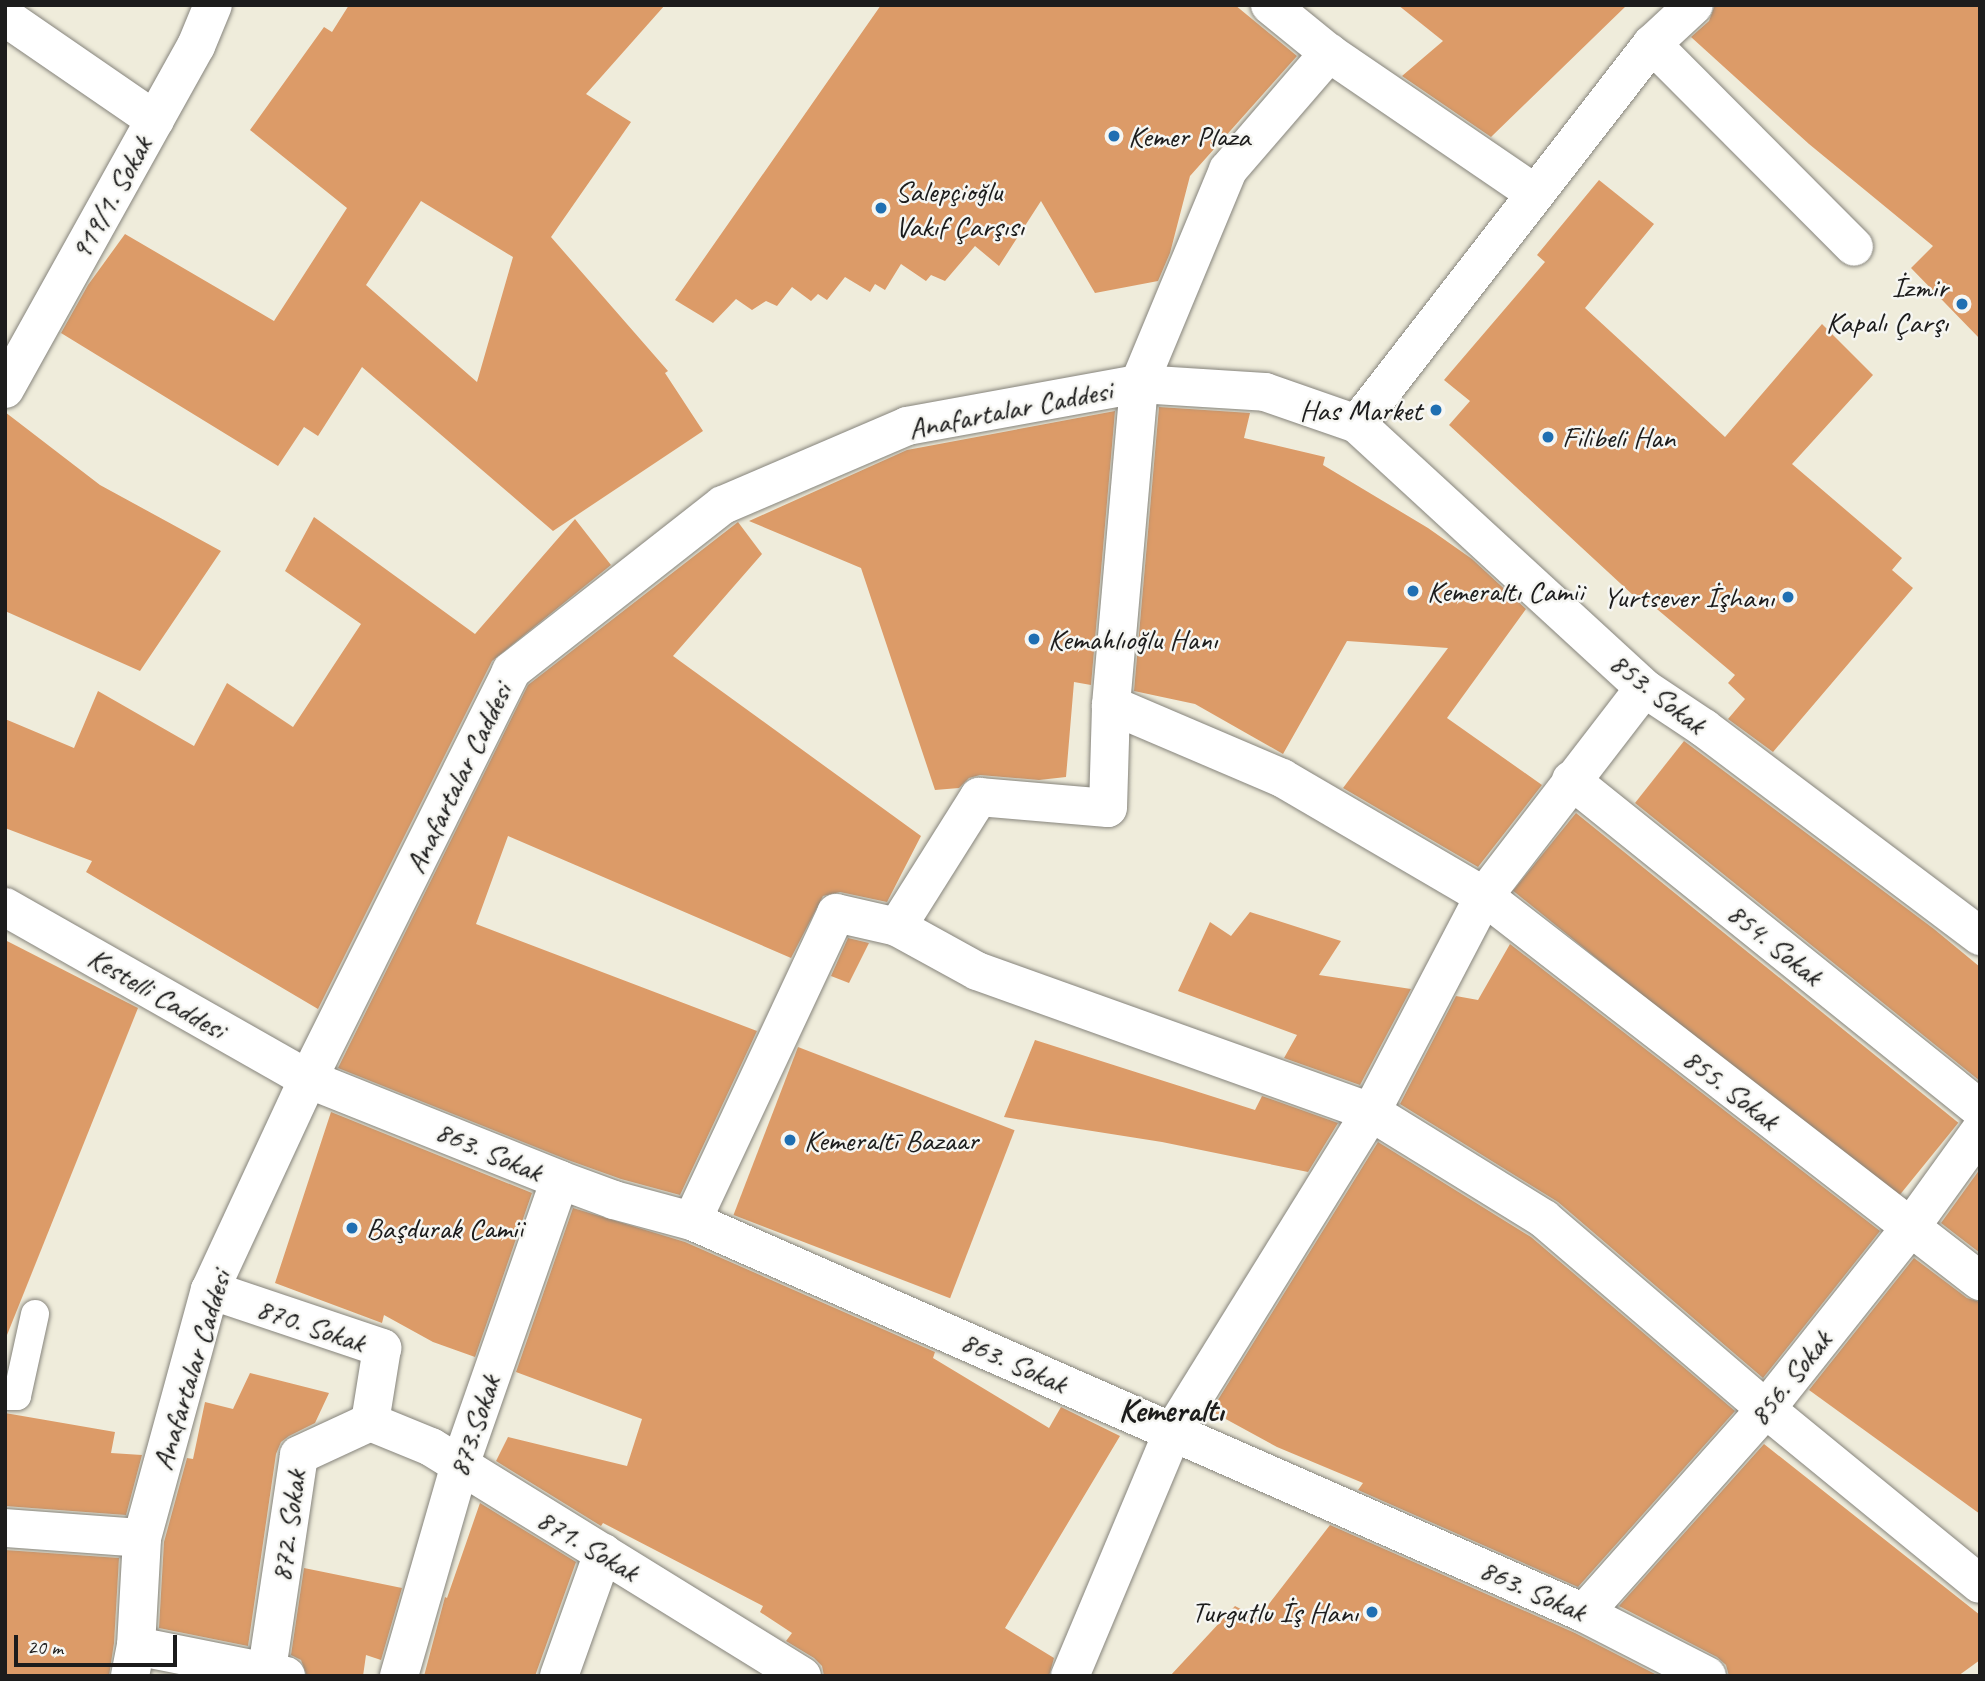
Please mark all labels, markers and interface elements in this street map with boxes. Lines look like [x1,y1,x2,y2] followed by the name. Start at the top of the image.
[1128,118,1250,154] place label: Kemer Plaza
[1106,128,1122,144] marker: Kemer Plaza
[62,130,160,266] street label: 919/1. Sokak
[895,173,1024,244] place label: Salepçioğlu Vakıf Çarşısı
[873,200,889,216] marker: Salepçioğlu Vakıf Çarşısı
[1826,269,1948,340] place label: İzmir Kapalı Çarşı
[1954,296,1970,312] marker: İzmir Kapalı Çarşı
[905,372,1115,446] street label: Anafartalar Caddesi
[1298,392,1422,428] place label: Has Market
[1428,402,1444,418] marker: Has Market
[1562,419,1676,455] place label: Filibeli Han
[1540,429,1556,445] marker: Filibeli Han
[1427,573,1583,609] place label: Kemeraltı Camii
[1603,579,1774,615] place label: Yurtsever İşhanı
[1405,583,1421,599] marker: Kemeraltı Camii
[1780,589,1796,605] marker: Yurtsever İşhanı
[1048,621,1218,657] place label: Kemahlıoğlu Hanı
[1026,631,1042,647] marker: Kemahlıoğlu Hanı
[1603,644,1713,742] street label: 853. Sokak
[396,677,520,879] street label: Anafartalar Caddesi
[1720,895,1830,993] street label: 854. Sokak
[82,939,232,1047] street label: Kestelli Caddesi
[1676,1040,1786,1138] street label: 855. Sokak
[430,1112,548,1190] street label: 863. Sokak
[804,1122,978,1158] place label: Kemeraltī Bazaar
[782,1132,798,1148] marker: Kemeraltī Bazaar
[366,1210,524,1246] place label: Başdurak Camii
[344,1220,360,1236] marker: Başdurak Camii
[143,1265,239,1475] street label: Anafartalar Caddesi
[252,1290,370,1360] street label: 870. Sokak
[955,1323,1073,1401] street label: 863. Sokak
[1741,1323,1839,1433] street label: 856. Sokak
[440,1370,508,1482] street label: 873.Sokak
[1119,1391,1223,1431] district label: Kemeraltı
[262,1468,314,1584] street label: 872. Sokak
[531,1501,645,1589] street label: 871. Sokak
[1474,1551,1592,1629] street label: 863. Sokak
[1191,1594,1358,1630] place label: Turgutlu İş Hanı
[1364,1604,1380,1620] marker: Turgutlu İş Hanı
[18,1622,180,1666] scale bar
[27,1634,63,1660] text: 20 m

